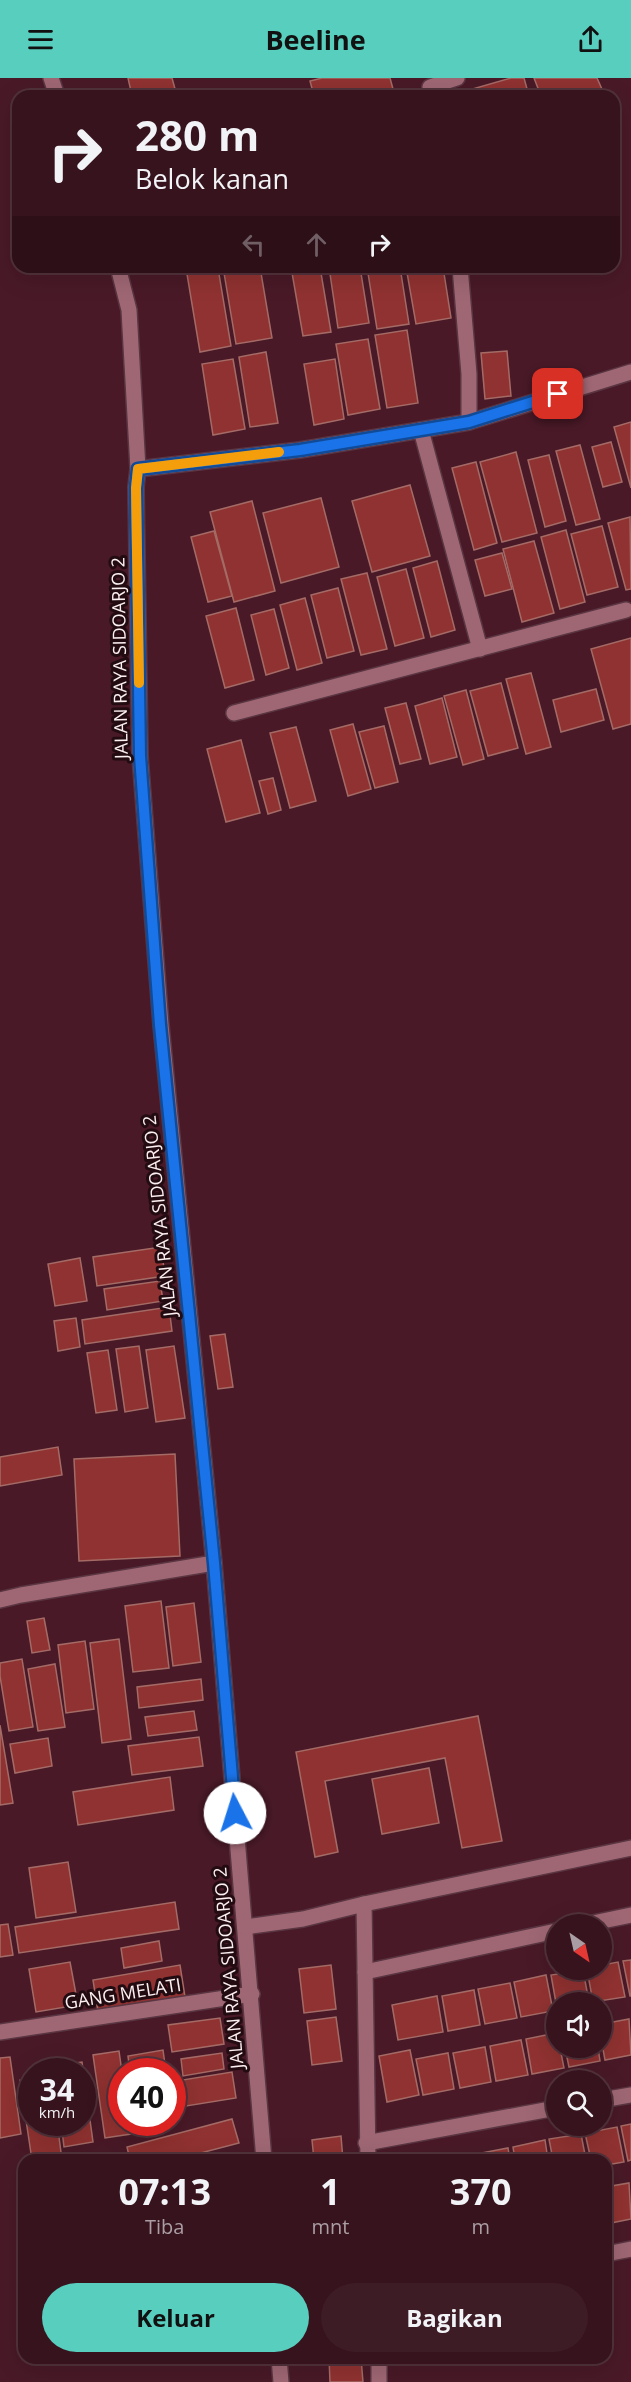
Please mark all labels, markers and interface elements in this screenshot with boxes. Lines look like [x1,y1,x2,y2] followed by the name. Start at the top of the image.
[265,21,366,58] text: Beeline
[24,23,57,56] icon: menu
[574,23,607,56] icon: share
[135,106,259,163] text: 280 m
[36,114,114,192] icon: right
[135,160,289,197] text: Belok kanan
[237,228,270,261] icon: left
[300,228,333,261] icon: ahead
[363,228,396,261] icon: right
[532,368,583,419] pin
[541,377,574,410] icon: arrive
[105,557,133,761] street label: JALAN RAYA SIDOARJO 2
[137,1114,182,1320] street label: JALAN RAYA SIDOARJO 2
[203,1781,267,1845] position arrow
[207,1866,249,2072] street label: JALAN RAYA SIDOARJO 2
[546,1914,612,1980] north arrow
[546,1914,612,2136] map controls
[63,1972,183,2014] street label: GANG MELATI
[546,1992,612,2058] button: sound
[108,2058,186,2136] speed limit sign: 40
[40,2069,74,2110] text: 34
[546,2070,612,2136] button: search
[39,2102,75,2122] text: km/h
[118,2167,211,2216] text: 07:13
[320,2167,341,2216] text: 1
[450,2167,512,2216] text: 370
[145,2213,184,2240] text: Tiba
[311,2213,349,2240] text: mnt
[471,2213,490,2240] text: m
[42,2283,309,2352] button: Keluar
[321,2283,588,2352] button: Bagikan

